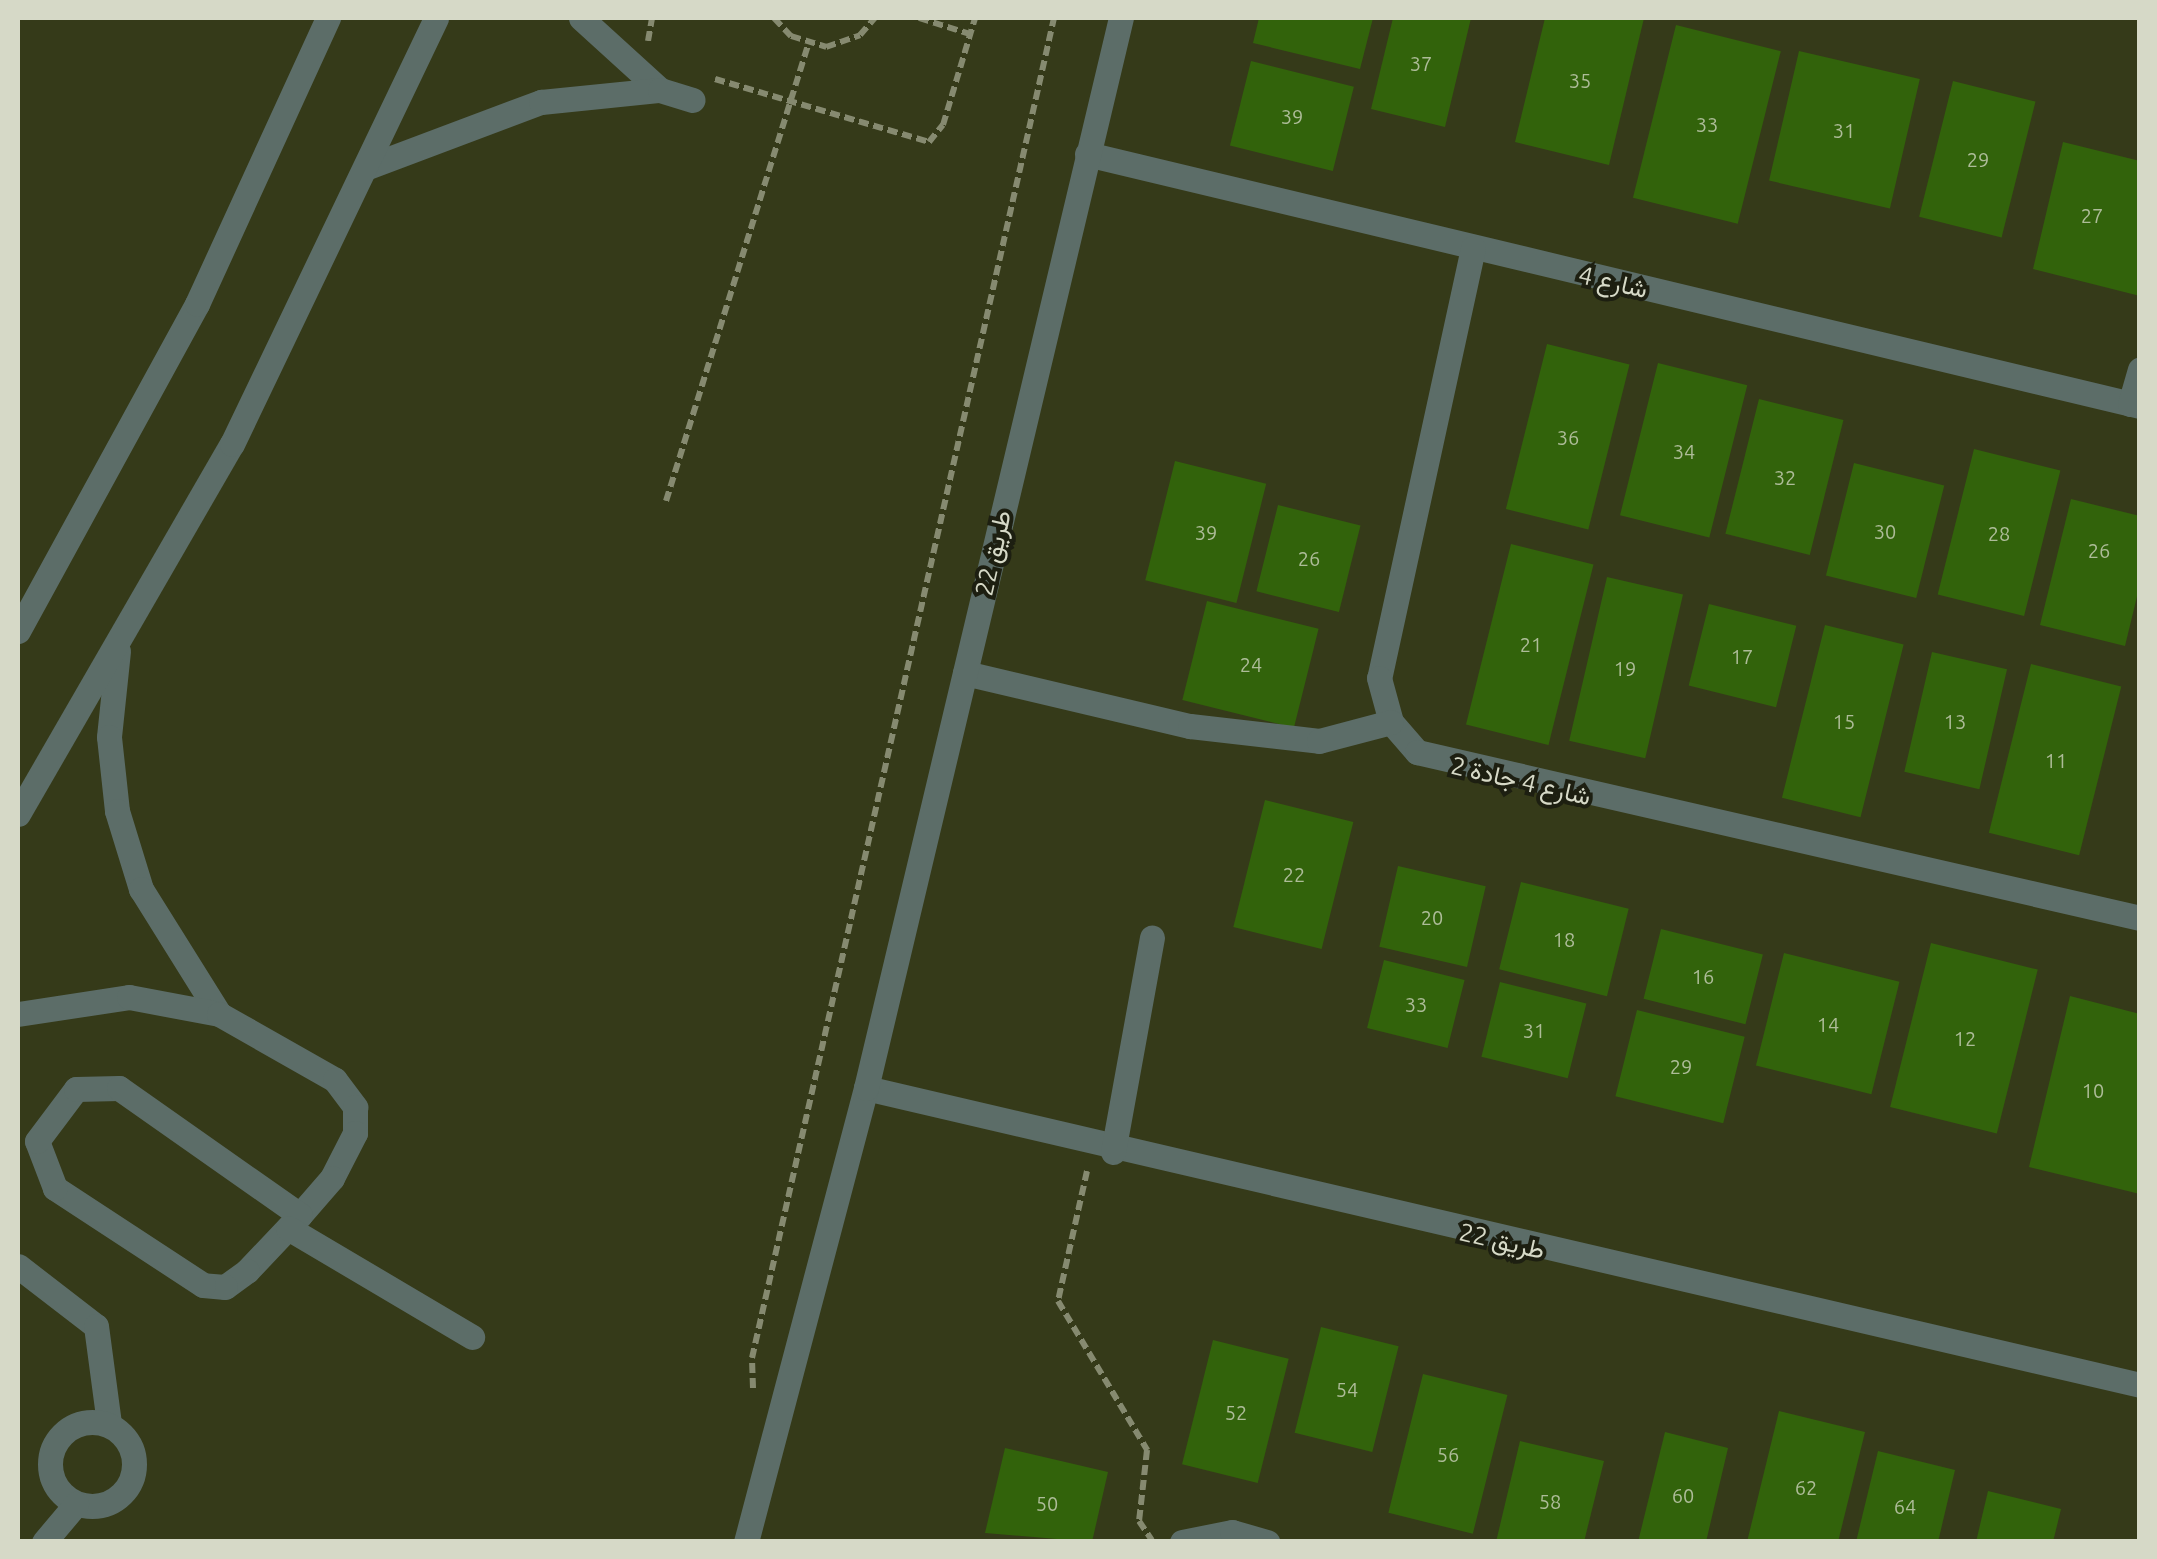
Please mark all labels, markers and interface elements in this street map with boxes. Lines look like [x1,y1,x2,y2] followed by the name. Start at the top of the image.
[1410,51,1432,75] house number: 37
[1569,68,1591,92] house number: 35
[1281,104,1303,128] house number: 39
[1696,112,1718,136] house number: 33
[1833,118,1855,142] house number: 31
[1967,147,1989,171] house number: 29
[2081,203,2103,227] house number: 27
[1575,259,1651,305] street label: شارع 4
[1557,425,1579,449] house number: 36
[1673,439,1695,463] house number: 34
[1774,465,1796,489] house number: 32
[969,507,1017,599] street label: طريق 22
[1874,519,1896,543] house number: 30
[1195,520,1217,544] house number: 39
[1988,521,2010,545] house number: 28
[2088,538,2110,562] house number: 26
[1298,546,1320,570] house number: 26
[1520,632,1542,656] house number: 21
[1731,644,1753,668] house number: 17
[1240,652,1262,676] house number: 24
[1614,656,1636,680] house number: 19
[1833,709,1855,733] house number: 15
[1944,709,1966,733] house number: 13
[2045,748,2067,772] house number: 11
[1448,750,1594,812] street label: شارع 4 جادة 2
[1283,862,1305,886] house number: 22
[1421,905,1443,929] house number: 20
[1553,927,1575,951] house number: 18
[1692,964,1714,988] house number: 16
[1405,992,1427,1016] house number: 33
[1817,1012,1839,1036] house number: 14
[1523,1018,1545,1042] house number: 31
[1954,1026,1976,1050] house number: 12
[1670,1054,1692,1078] house number: 29
[2082,1078,2104,1102] house number: 10
[1456,1217,1548,1265] street label: طريق 22
[1336,1377,1358,1401] house number: 54
[1225,1400,1247,1424] house number: 52
[1437,1442,1459,1466] house number: 56
[1795,1475,1817,1499] house number: 62
[1672,1483,1694,1507] house number: 60
[1539,1489,1561,1513] house number: 58
[1036,1491,1058,1515] house number: 50
[1894,1494,1916,1518] house number: 64

